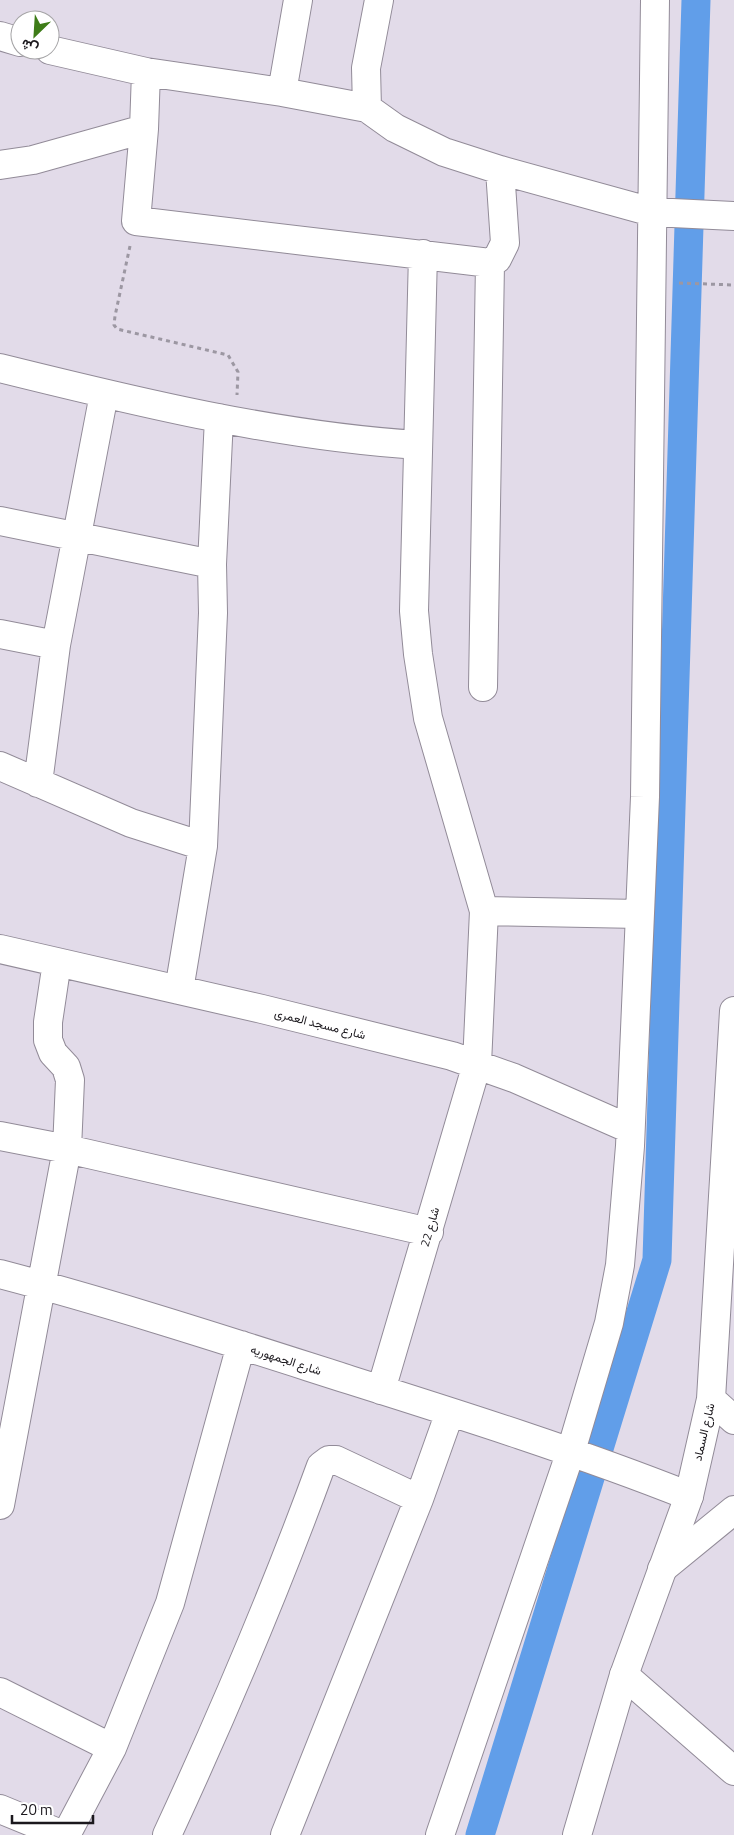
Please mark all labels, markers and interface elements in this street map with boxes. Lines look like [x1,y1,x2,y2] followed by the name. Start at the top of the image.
[10,10,60,60] north arrow
[17,34,41,60] text: ش
[272,1003,368,1044] street label: شارع مسجد العمرى
[415,1205,444,1249] street label: شارع 22
[248,1339,324,1380] street label: شارع الجمهوريه
[688,1401,719,1463] street label: شارع السماد
[12,1792,94,1824] scale bar
[20,1798,53,1821] text: 20 m

